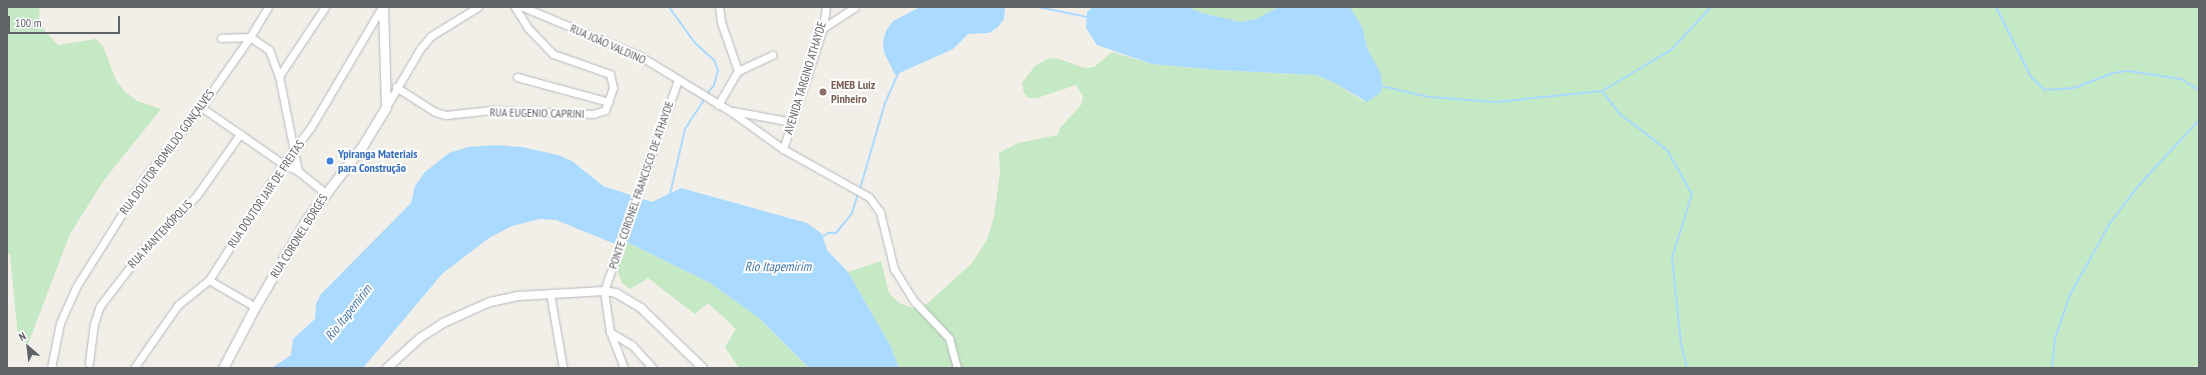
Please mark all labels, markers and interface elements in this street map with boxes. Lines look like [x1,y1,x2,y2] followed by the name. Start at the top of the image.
[10,8,122,34] scale bar
[15,15,42,30] text: 100 m
[781,19,829,137] street label: AVENIDA TARGINO ATHAYDE
[568,21,648,67] street label: RUA JOÃO VALDINO
[831,78,875,106] place label: EMEB Luiz Pinheiro
[117,86,217,218] street label: RUA DOUTOR ROMILDO GONÇALVES
[818,87,828,97] marker: EMEB Luiz Pinheiro
[605,99,677,271] street label: PONTE CORONEL FRANCISCO DE ATHAYDE
[489,105,585,121] street label: RUA EUGENIO CAPRINI
[225,137,307,251] street label: RUA DOUTOR JAIR DE FREITAS
[338,147,418,175] place label: Ypiranga Materiais para Construção
[325,156,335,166] marker: Ypiranga Materiais para Construção
[267,191,331,281] street label: RUA CORONEL BORGES
[125,197,195,271] street label: RUA MANTENÓPOLIS
[745,259,811,275] water label: Rio Itapemirim
[322,282,376,344] water label: Rio Itapemirim
[8,327,48,367] north arrow
[16,329,28,344] text: N

